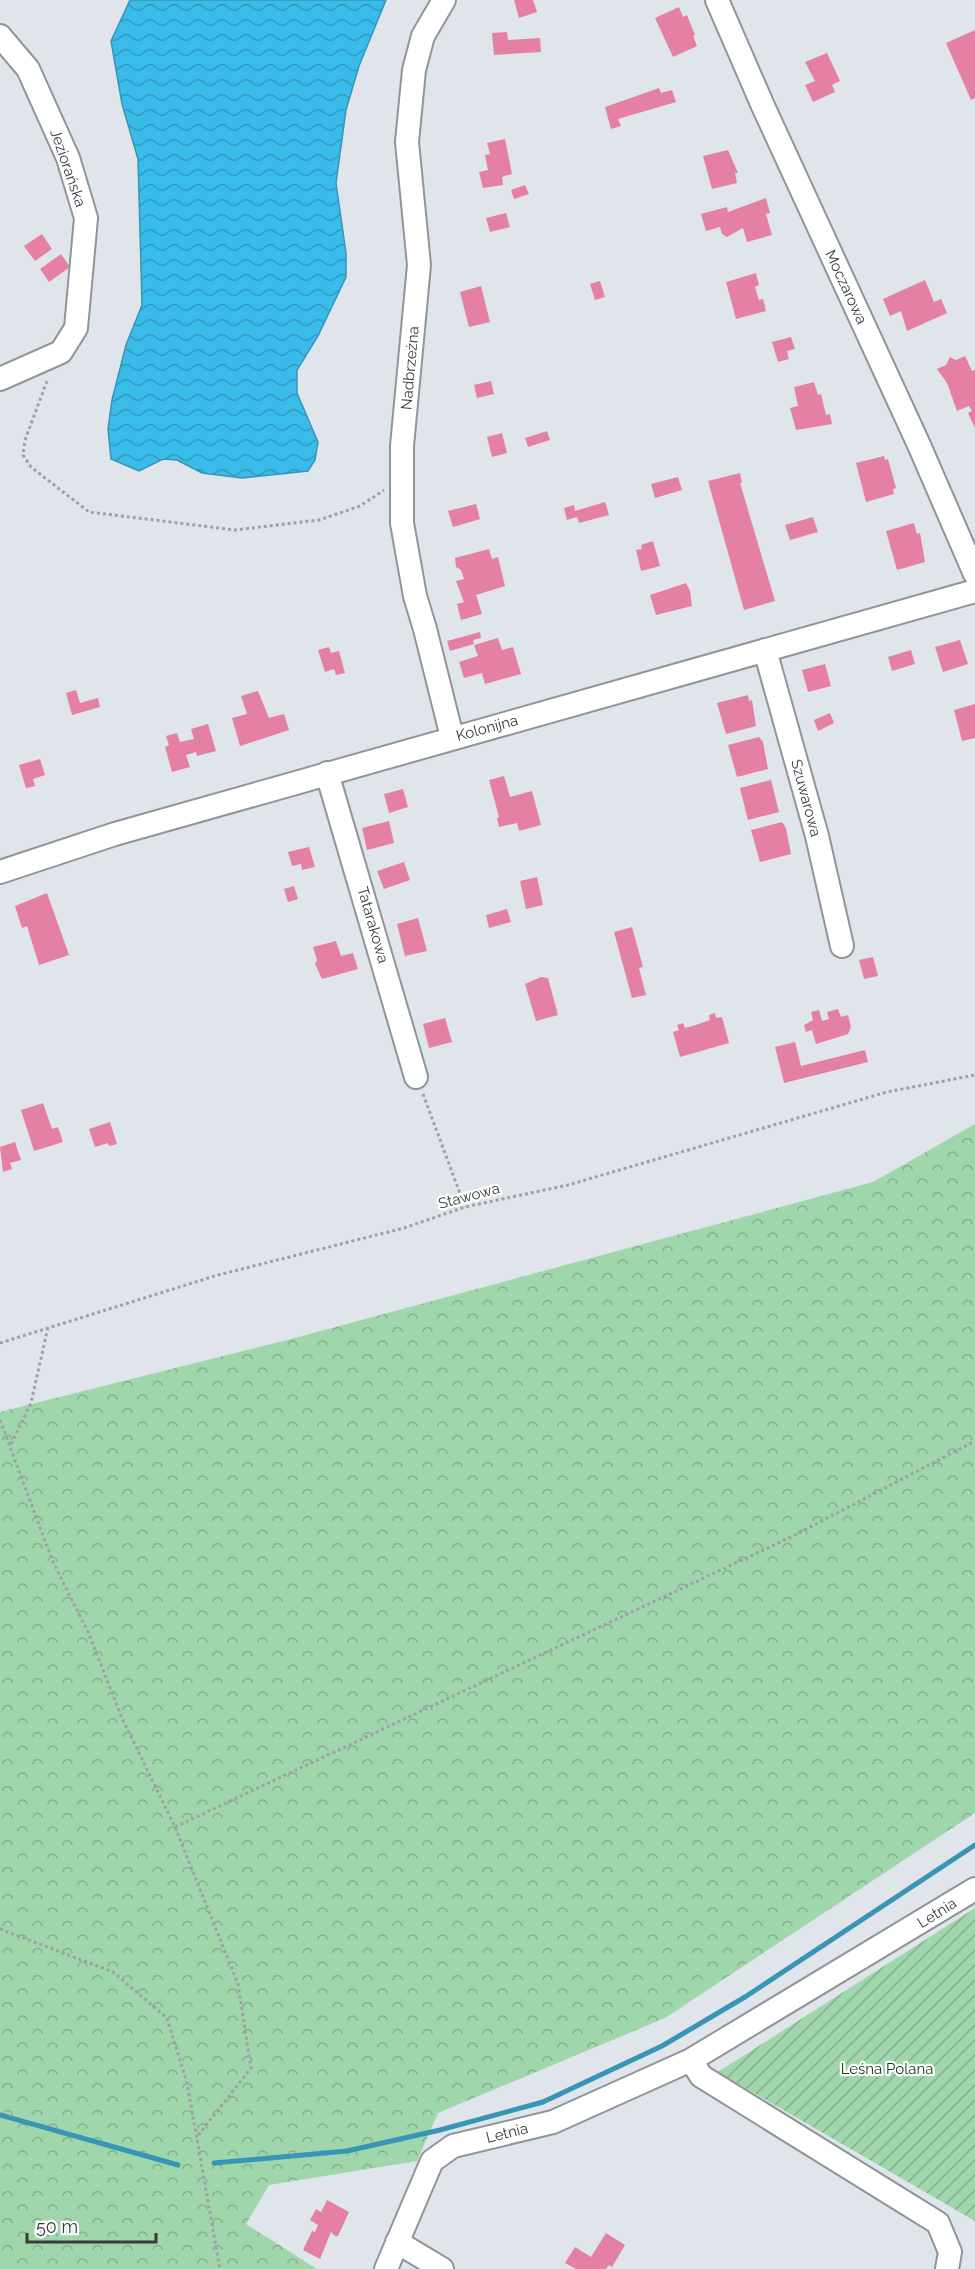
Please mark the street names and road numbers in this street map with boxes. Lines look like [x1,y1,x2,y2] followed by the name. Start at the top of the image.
[46,127,90,209] street label: Jeziorańska
[821,247,871,327] street label: Moczarowa
[397,325,423,411] street label: Nadbrzeżna
[454,711,520,745] street label: Kolonijna
[787,757,825,839] street label: Szuwarowa
[354,885,392,965] street label: Tatarakowa
[436,1179,502,1213] street label: Stawowa
[914,1894,960,1932] street label: Letnia
[484,2119,530,2147] street label: Letnia

